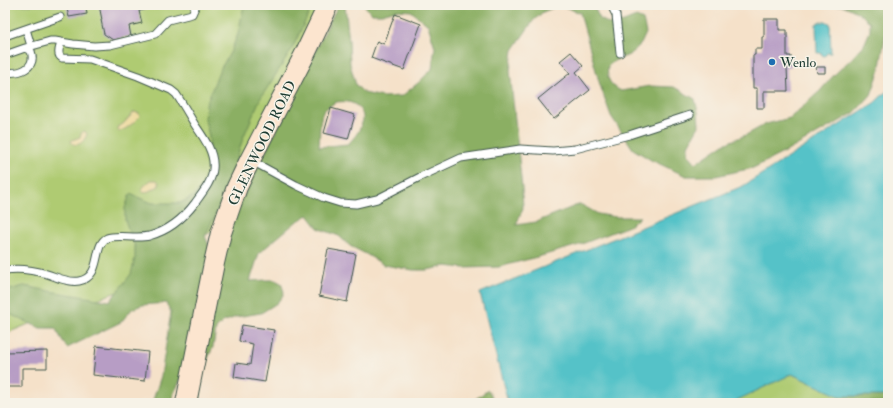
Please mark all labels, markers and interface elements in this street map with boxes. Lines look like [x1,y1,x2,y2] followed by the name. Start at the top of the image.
[779,54,817,71] place label: Wenlo
[767,57,777,67] marker: Wenlo
[224,78,300,208] street label: GLENWOOD ROAD

